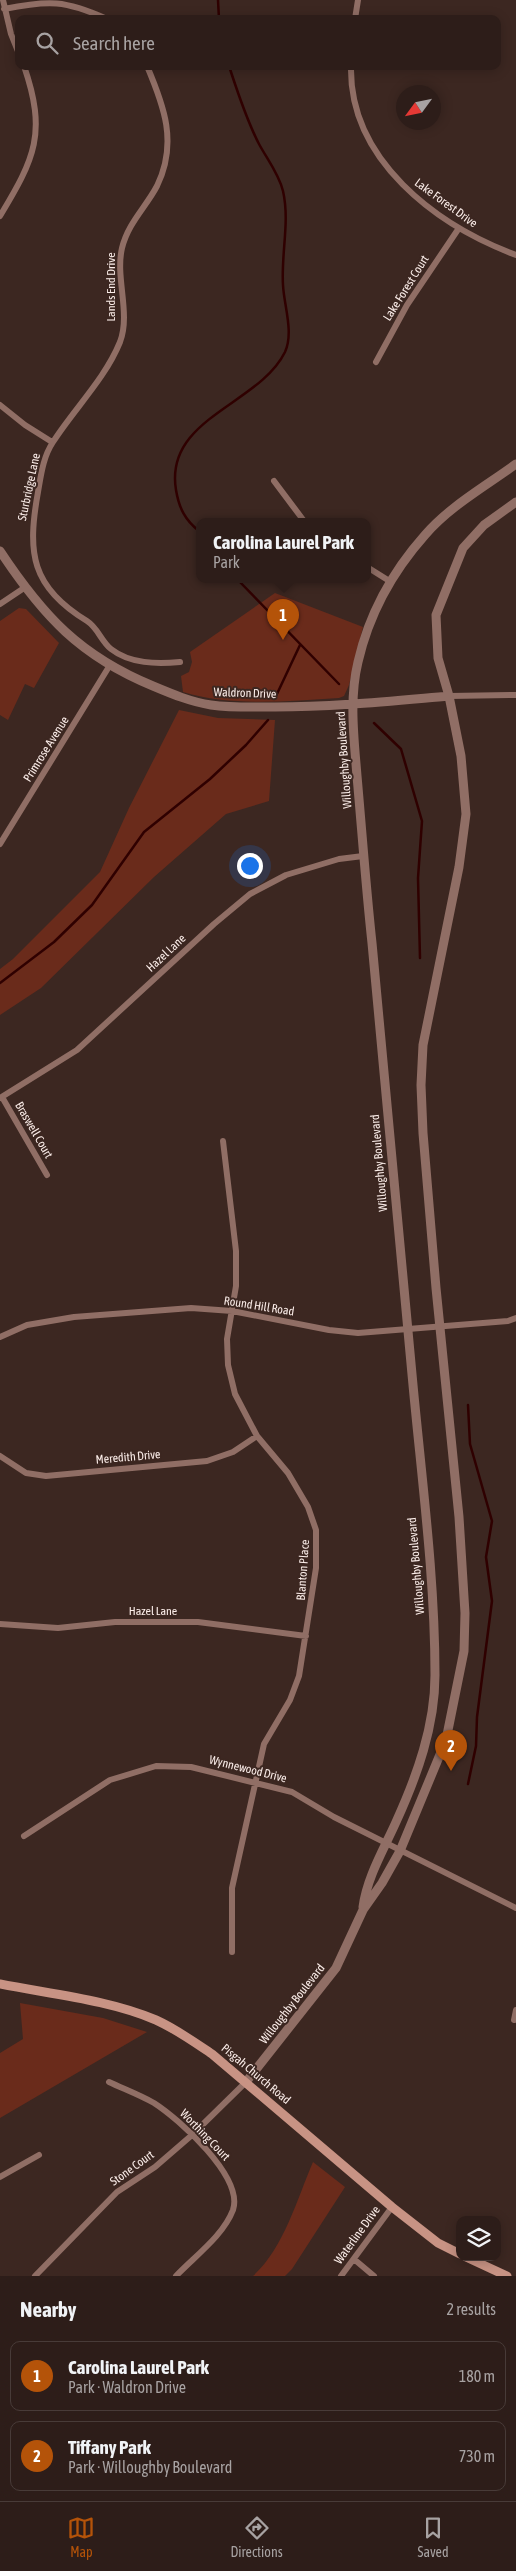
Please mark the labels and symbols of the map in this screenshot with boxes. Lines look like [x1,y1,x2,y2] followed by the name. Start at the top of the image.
[396,85,441,130] north arrow
[412,176,480,230] street label: Lake Forest Drive
[104,252,118,322] street label: Lands End Drive
[380,252,432,323] street label: Lake Forest Court
[15,452,43,522] street label: Sturbridge Lane
[267,599,299,640] pin: 1
[213,685,277,701] street label: Waldron Drive
[334,711,354,809] street label: Willoughby Boulevard
[20,714,72,784] street label: Primrose Avenue
[237,853,263,879] your location
[143,931,189,975] street label: Hazel Lane
[12,1099,56,1161] street label: Braswell Court
[368,1114,390,1212] street label: Willoughby Boulevard
[223,1294,295,1318] street label: Round Hill Road
[95,1447,161,1467] street label: Meredith Drive
[405,1517,427,1615] street label: Willoughby Boulevard
[294,1539,312,1601] street label: Blanton Place
[129,1604,177,1618] street label: Hazel Lane
[435,1730,467,1771] pin: 2
[208,1753,288,1785] street label: Wynnewood Drive
[256,1961,328,2047] street label: Willoughby Boulevard
[219,2041,293,2107] street label: Pisgah Church Road
[177,2106,233,2164] street label: Worthing Court
[107,2147,157,2189] street label: Stone Court
[331,2203,383,2267] street label: Waterline Drive

